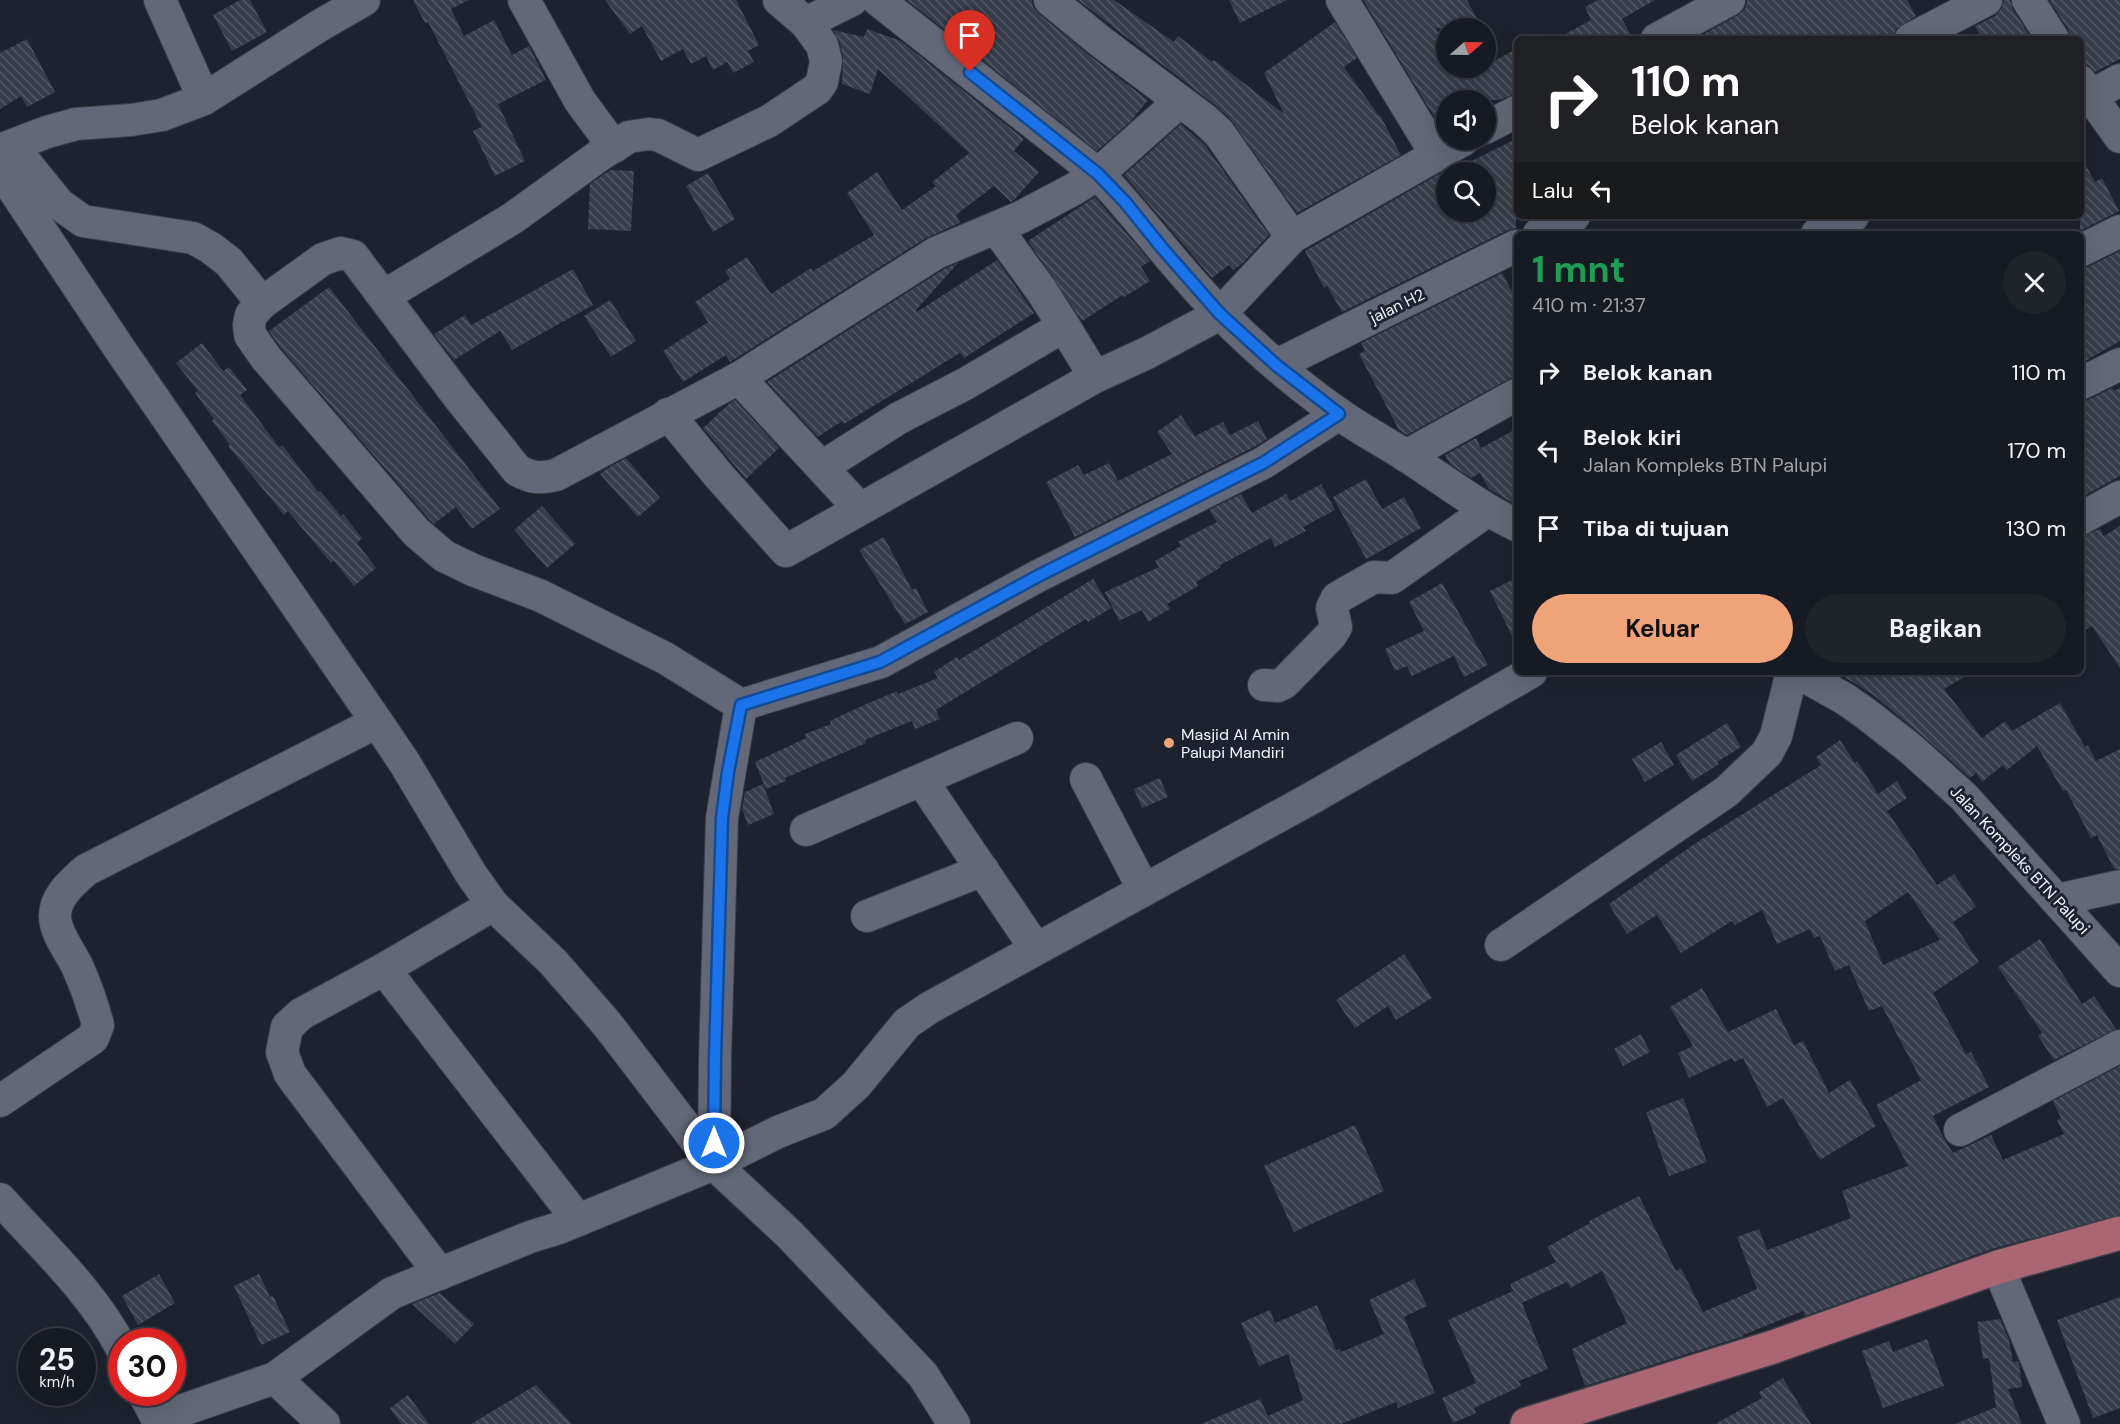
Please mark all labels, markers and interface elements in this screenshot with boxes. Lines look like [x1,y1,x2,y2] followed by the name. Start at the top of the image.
[944,10,995,72] pin
[1436,18,1496,78] north arrow
[1436,18,1496,222] map controls
[953,19,986,52] icon: arrive
[1631,54,1741,109] text: 110 m
[1532,60,1610,138] icon: right
[1436,90,1496,150] button: sound
[1631,107,1779,142] text: Belok kanan
[1436,162,1496,222] button: search
[1585,174,1618,207] icon: left
[1532,176,1573,205] text: Lalu
[1532,246,1625,293] text: 1 mnt
[2003,251,2066,314] button: close
[1365,284,1428,329] street label: jalan H2
[1532,292,1646,318] text: 410 m · 21:37
[1532,356,1565,389] icon: right
[1583,358,1713,387] text: Belok kanan
[2012,358,2066,387] text: 110 m
[1583,423,1681,452] text: Belok kiri
[1532,434,1565,467] icon: left
[2007,436,2066,465] text: 170 m
[1583,452,1827,478] text: Jalan Kompleks BTN Palupi
[1532,512,1565,545] icon: arrive
[1583,514,1729,543] text: Tiba di tujuan
[2006,514,2066,543] text: 130 m
[1532,594,1793,663] button: Keluar
[1805,594,2066,663] button: Bagikan
[1181,724,1290,763] place label: Masjid Al Amin Palupi Mandiri
[1162,736,1176,750] marker: Masjid Al Amin Palupi Mandiri
[1946,781,2094,939] street label: Jalan Kompleks BTN Palupi
[682,1111,746,1175] position arrow
[108,1328,186,1406] speed limit sign: 30
[39,1340,75,1379] text: 25
[39,1372,75,1392] text: km/h

